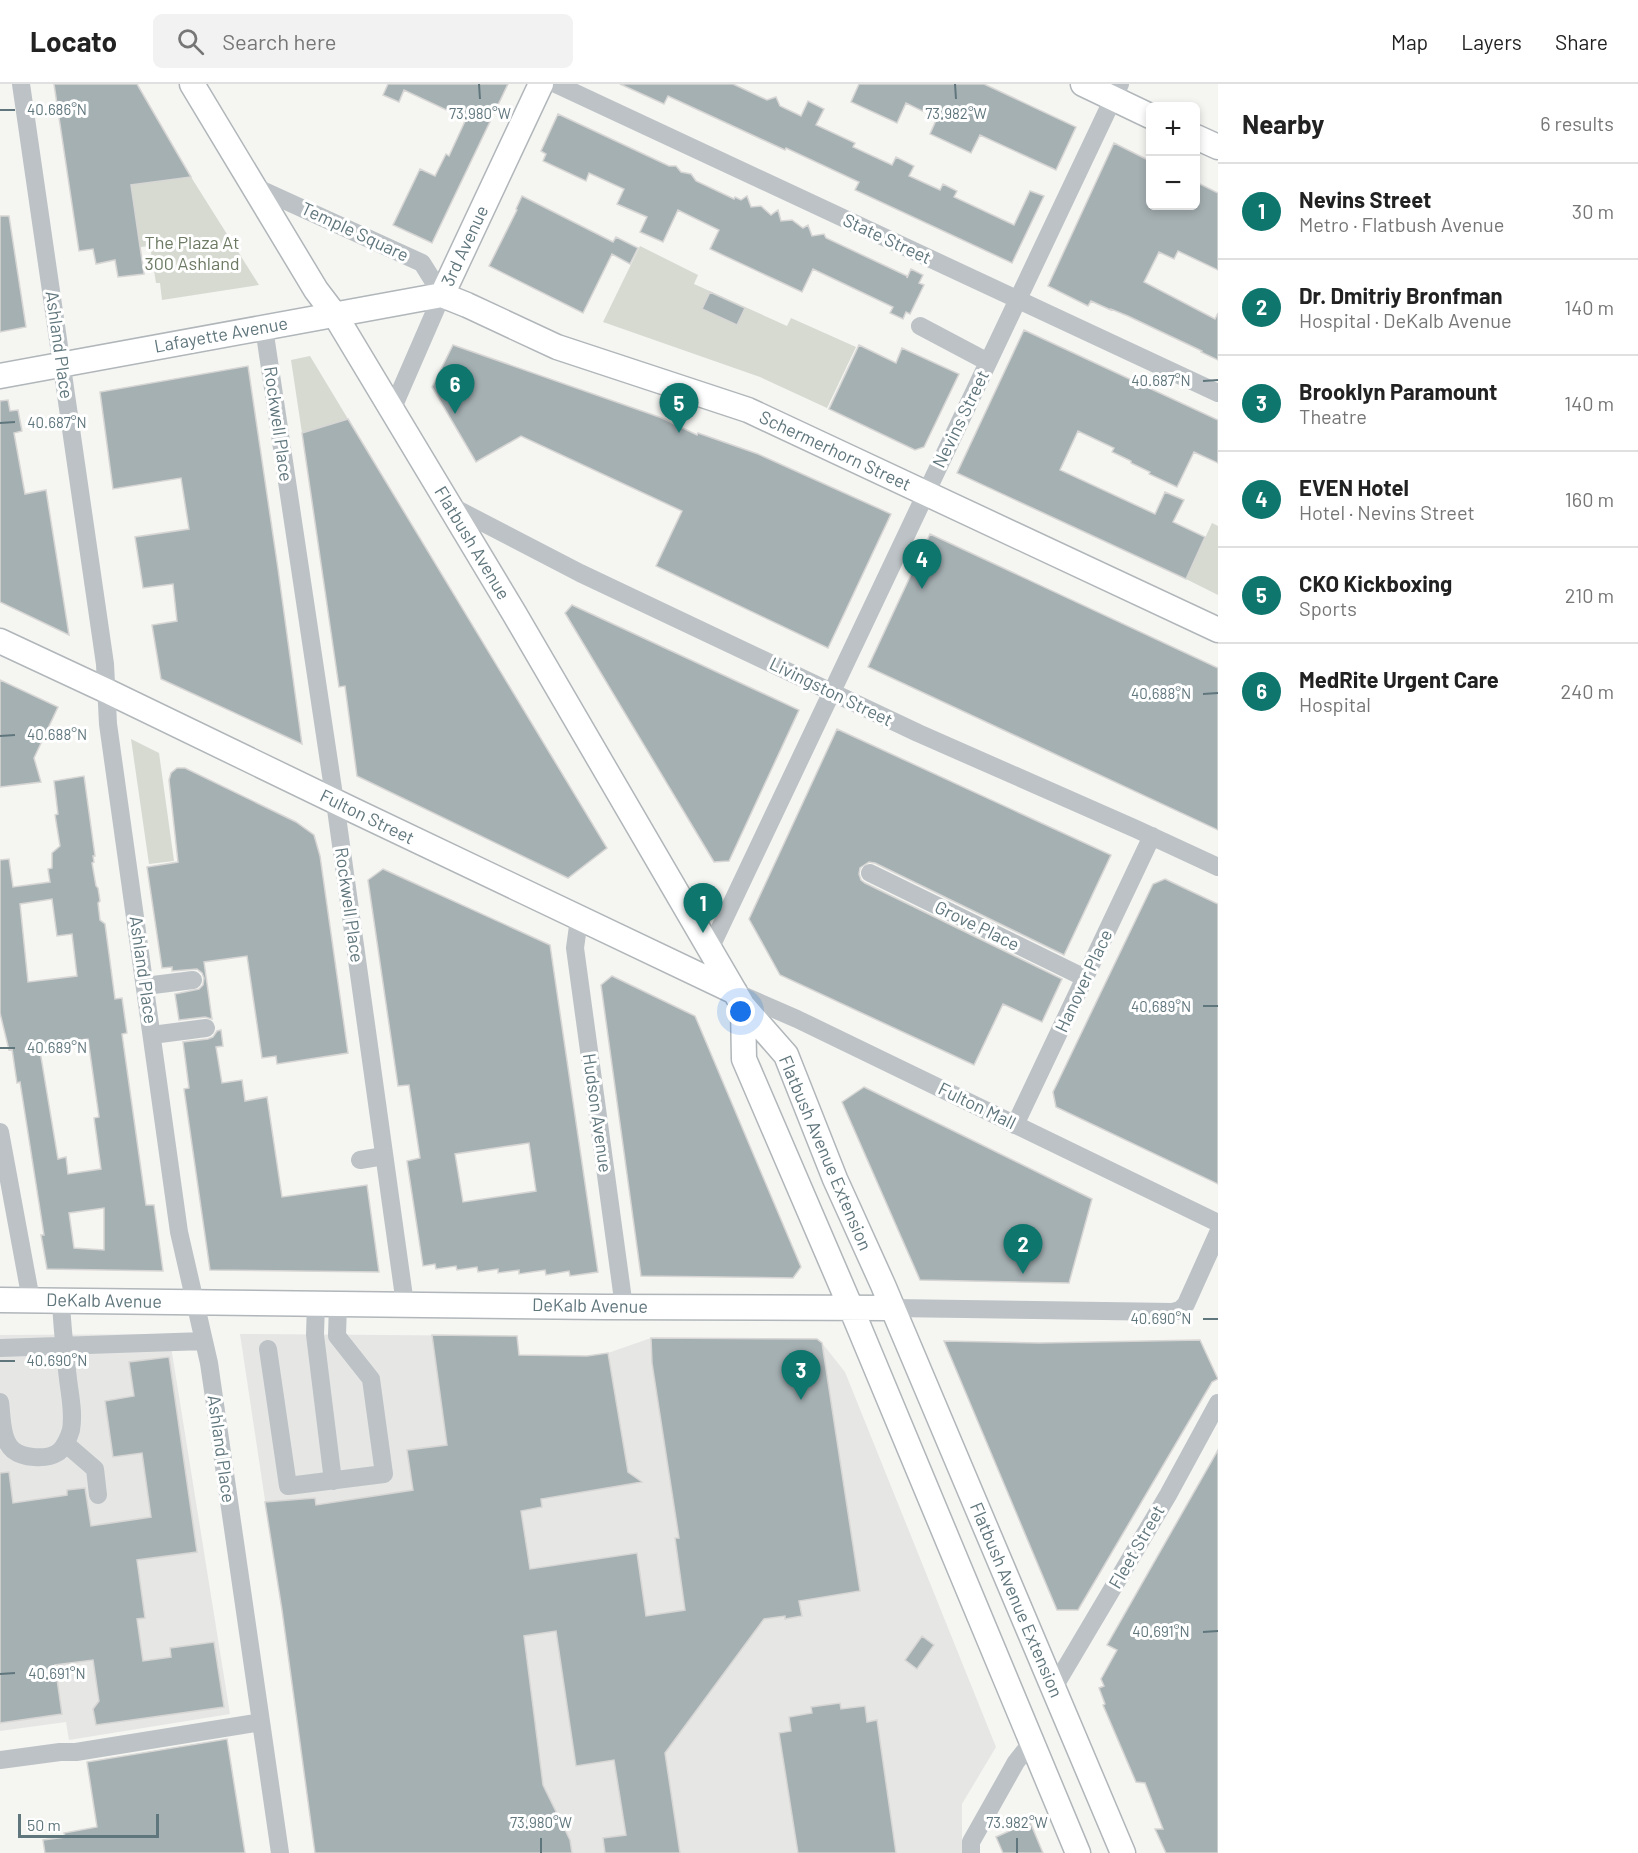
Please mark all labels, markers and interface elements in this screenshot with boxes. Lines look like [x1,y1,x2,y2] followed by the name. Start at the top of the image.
[153,14,573,68] search box
[30,24,117,58] text: Locato
[174,25,207,58] icon: search
[222,28,337,54] text: Search here
[1391,29,1428,54] text: Map
[1461,29,1522,54] text: Layers
[1555,29,1608,54] text: Share
[27,100,87,118] text: 40.686°N
[1146,102,1200,210] map controls
[1146,102,1200,156] button: +
[449,104,511,122] text: 73.980°W
[925,104,987,122] text: 73.982°W
[1242,108,1324,139] text: Nearby
[1540,111,1614,135] text: 6 results
[1146,156,1200,210] button: −
[1299,186,1431,212] text: Nevins Street
[298,197,413,266] street label: Temple Square
[1258,199,1265,223] text: 1
[1572,199,1614,223] text: 30 m
[436,202,492,289] street label: 3rd Avenue
[840,208,935,268] street label: State Street
[1299,212,1504,236] text: Metro · Flatbush Avenue
[144,231,240,274] park label: The Plaza At 300 Ashland
[1299,282,1503,308] text: Dr. Dmitriy Bronfman
[42,290,78,400] street label: Ashland Place
[1256,295,1267,319] text: 2
[1564,295,1614,319] text: 140 m
[1299,308,1512,332] text: Hospital · DeKalb Avenue
[152,311,289,357] street label: Lafayette Avenue
[436,364,474,414] pin: 6
[260,365,298,483] street label: Rockwell Place
[927,366,993,471] street label: Nevins Street
[1131,371,1191,389] text: 40.687°N
[1299,378,1497,404] text: Brooklyn Paramount
[660,384,698,433] pin: 5
[1256,391,1267,415] text: 3
[1564,391,1614,415] text: 140 m
[1299,404,1367,428] text: Theatre
[756,405,915,495] street label: Schermerhorn Street
[27,413,87,431] text: 40.687°N
[1299,474,1409,500] text: EVEN Hotel
[430,482,515,603] street label: Flatbush Avenue
[1255,487,1268,511] text: 4
[1565,487,1614,511] text: 160 m
[1299,500,1475,524] text: Hotel · Nevins Street
[902,540,942,589] pin: 4
[1299,570,1452,596] text: CKO Kickboxing
[1256,583,1267,607] text: 5
[1565,583,1614,607] text: 210 m
[1299,596,1357,620] text: Sports
[766,652,897,730] street label: Livingston Street
[1299,666,1499,692] text: MedRite Urgent Care
[1256,679,1267,703] text: 6
[1560,679,1614,703] text: 240 m
[1131,684,1191,702] text: 40.688°N
[1299,692,1371,716] text: Hospital
[27,725,87,743] text: 40.688°N
[317,784,418,848] street label: Fulton Street
[331,846,369,964] street label: Rockwell Place
[684,884,722,933] pin: 1
[932,895,1023,955] street label: Grove Place
[126,915,162,1025] street label: Ashland Place
[1050,926,1116,1035] street label: Hanover Place
[726,997,755,1026] your location
[1131,997,1191,1015] text: 40.689°N
[27,1038,87,1056] text: 40.689°N
[579,1052,617,1174] street label: Hudson Avenue
[775,1052,877,1254] street label: Flatbush Avenue Extension
[935,1077,1020,1133] street label: Fulton Mall
[1004,1224,1042,1274] pin: 2
[46,1288,162,1312] street label: DeKalb Avenue
[532,1293,648,1317] street label: DeKalb Avenue
[1131,1309,1191,1327] text: 40.690°N
[782,1350,820,1400] pin: 3
[27,1351,87,1369] text: 40.690°N
[204,1394,240,1504] street label: Ashland Place
[966,1499,1068,1701] street label: Flatbush Avenue Extension
[1103,1501,1169,1592] street label: Fleet Street
[1132,1622,1190,1640] text: 40.691°N
[28,1664,86,1682] text: 40.691°N
[18,1811,159,1838] scale bar
[510,1813,572,1831] text: 73.980°W
[986,1813,1048,1831] text: 73.982°W
[27,1815,61,1834] text: 50 m

